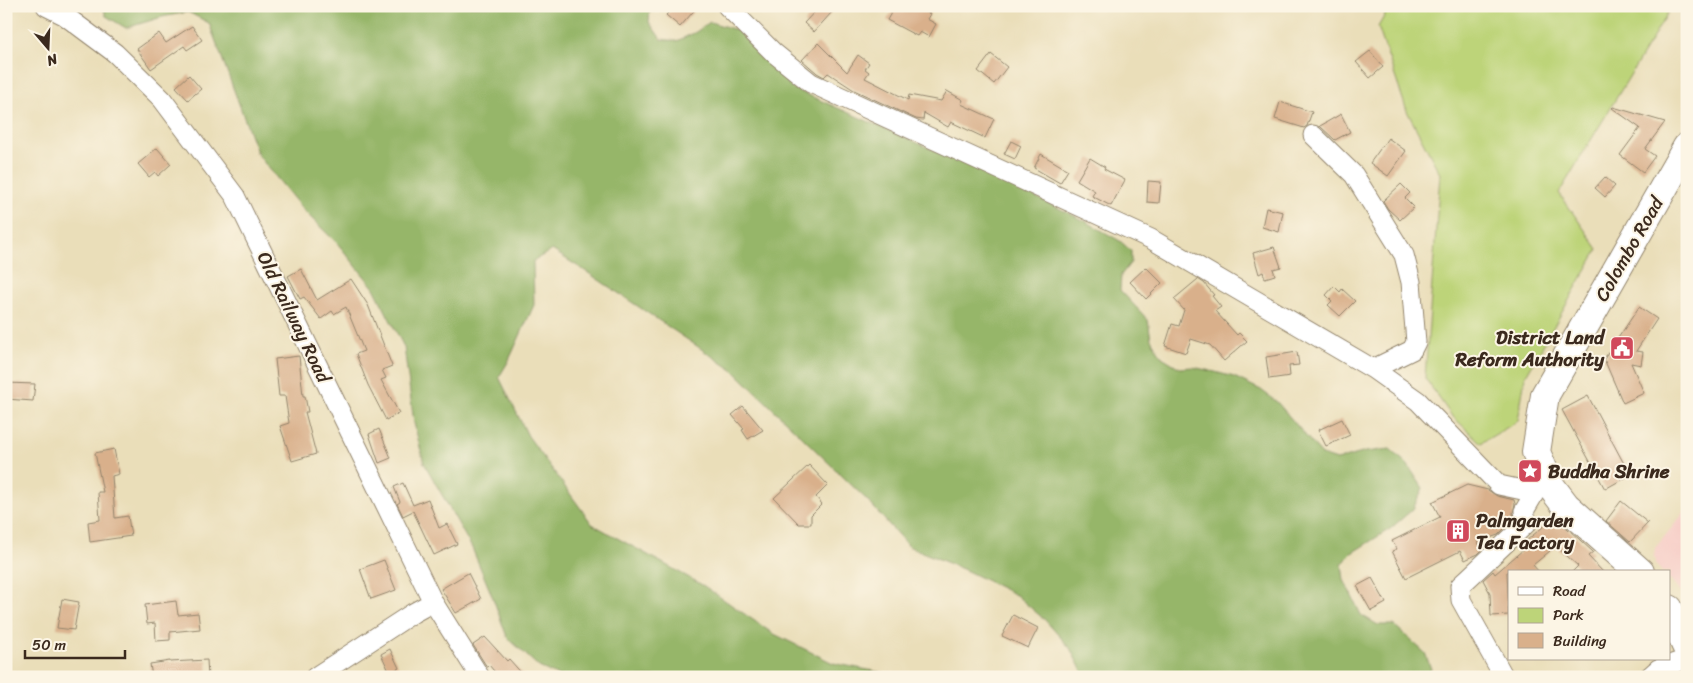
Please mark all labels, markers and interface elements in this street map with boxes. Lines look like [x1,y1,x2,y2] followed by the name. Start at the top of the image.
[22,22,72,72] north arrow
[43,46,62,73] text: N
[1586,189,1673,308] street label: Colombo Road
[248,246,341,390] street label: Old Railway Road
[1455,321,1606,376] place label: District Land Reform Authority
[1609,335,1635,361] public building icon: District Land Reform Authority
[1548,455,1670,488] place label: Buddha Shrine
[1517,458,1543,484] place icon: Buddha Shrine
[1476,504,1575,559] place label: Palmgarden Tea Factory
[1445,518,1471,544] building icon: Palmgarden Tea Factory
[1508,570,1670,660] legend
[1553,578,1586,604] text: Road
[1553,602,1584,628] text: Park
[25,628,125,660] scale bar
[1553,628,1607,654] text: Building
[32,632,67,658] text: 50 m

